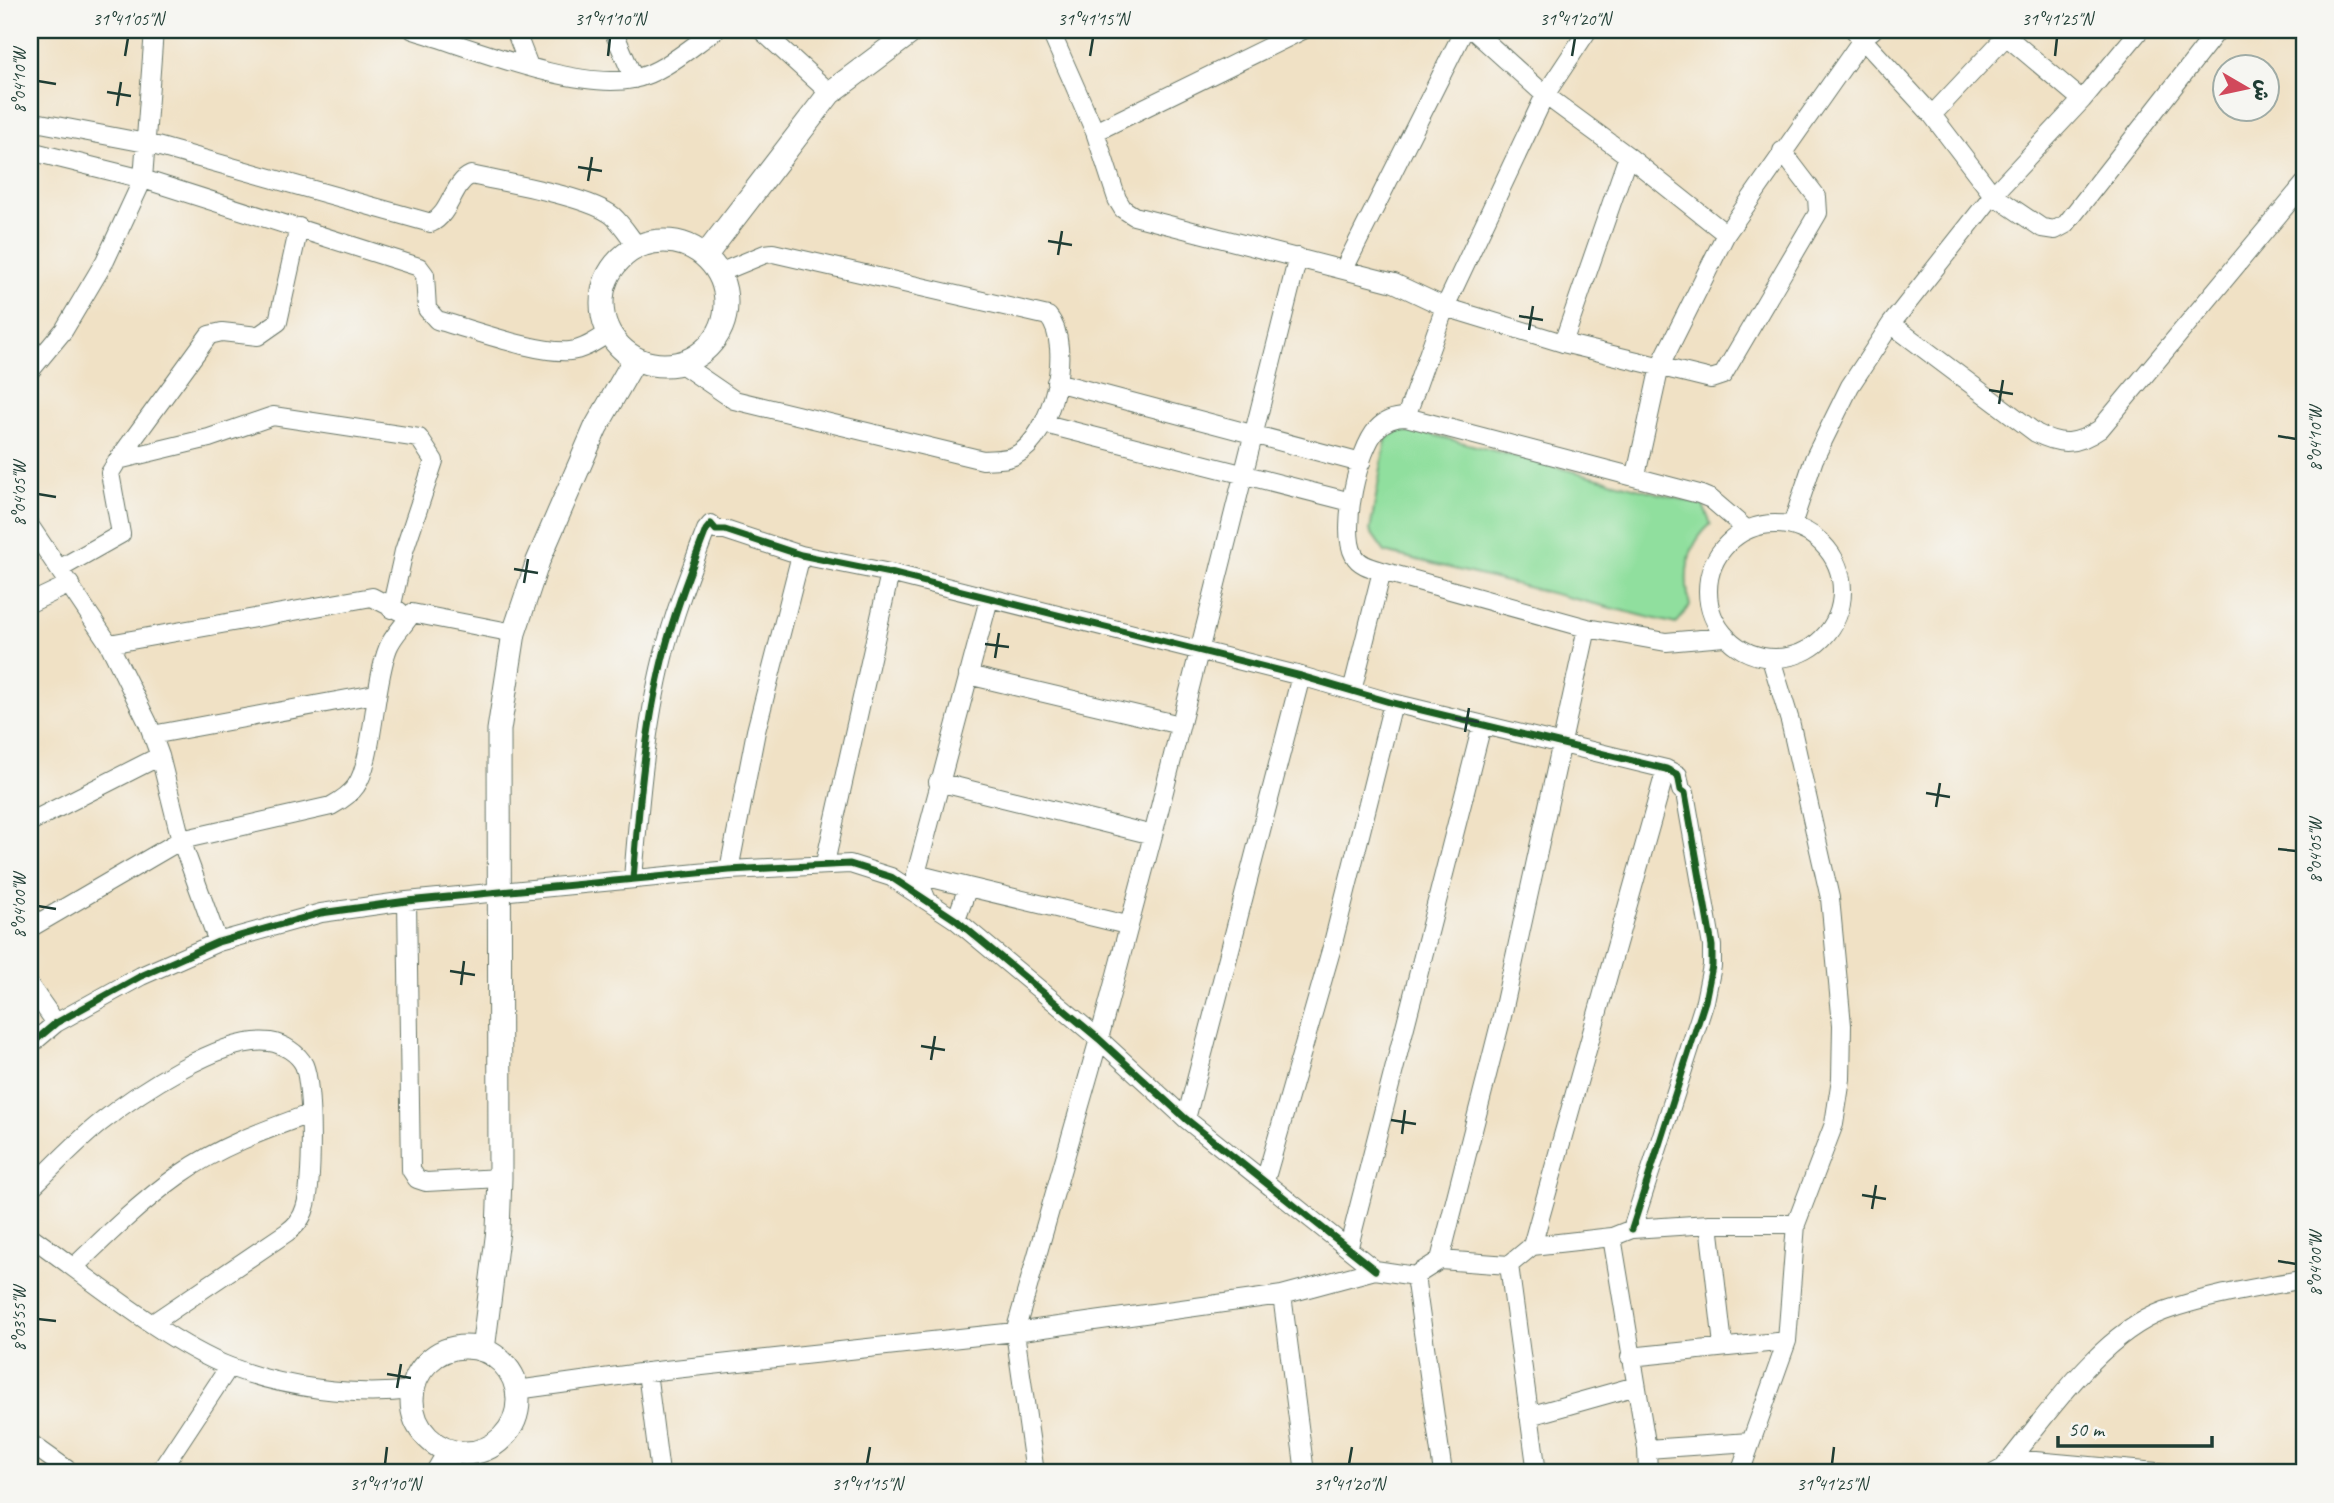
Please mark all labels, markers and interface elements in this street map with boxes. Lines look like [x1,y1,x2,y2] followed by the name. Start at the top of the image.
[93,8,167,30] text: 31°41'05"N
[575,8,649,30] text: 31°41'10"N
[1058,8,1132,30] text: 31°41'15"N
[1540,8,1614,30] text: 31°41'20"N
[2022,8,2096,30] text: 31°41'25"N
[8,46,30,113] text: 8°04'10"W
[2212,52,2282,122] north arrow
[2248,78,2275,103] text: ش
[2304,404,2326,471] text: 8°04'10"W
[8,459,30,526] text: 8°04'05"W
[2304,816,2326,883] text: 8°04'05"W
[8,871,30,938] text: 8°04'00"W
[2304,1229,2326,1296] text: 8°04'00"W
[8,1284,30,1351] text: 8°03'55"W
[2058,1405,2212,1449] scale bar
[2068,1416,2106,1442] text: 50 m
[350,1473,424,1495] text: 31°41'10"N
[832,1473,906,1495] text: 31°41'15"N
[1314,1473,1388,1495] text: 31°41'20"N
[1797,1473,1871,1495] text: 31°41'25"N

